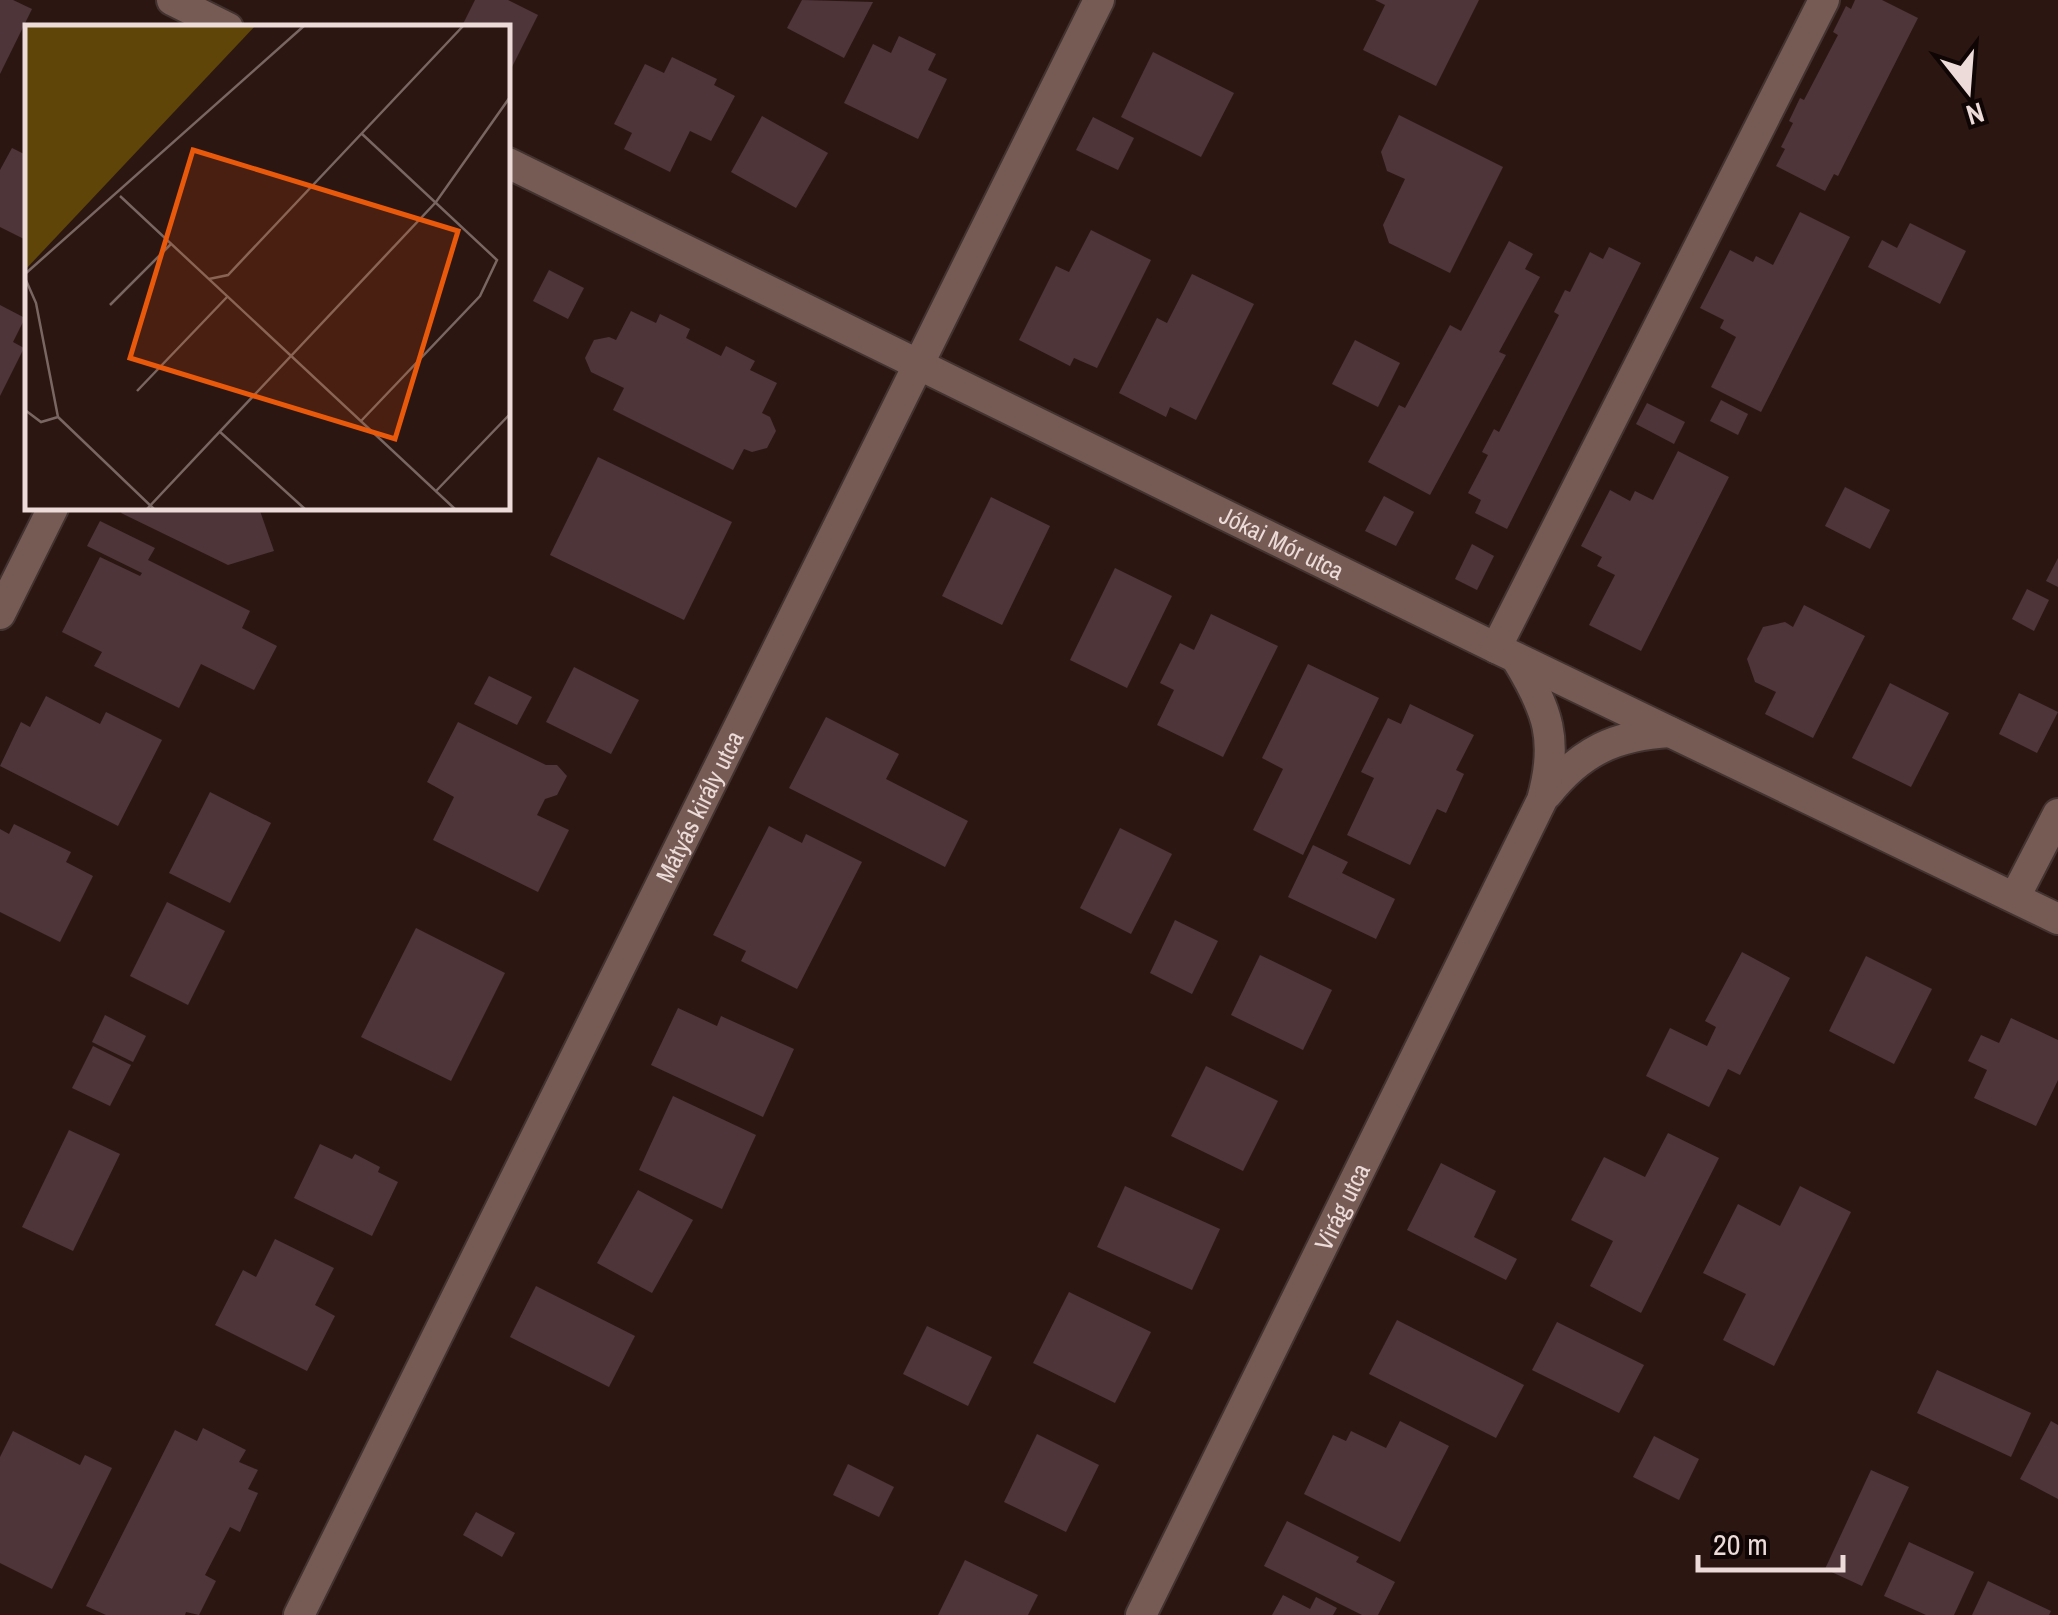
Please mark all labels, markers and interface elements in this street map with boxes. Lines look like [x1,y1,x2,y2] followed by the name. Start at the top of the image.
[25,25,510,510] inset map
[1918,40,2018,140] north arrow
[1962,93,1989,135] text: N
[1214,498,1350,588] street label: Jókai Mór utca
[647,725,752,888] street label: Mátyás király utca
[1306,1157,1378,1256] street label: Virág utca
[1698,1510,1843,1572] scale bar
[1713,1524,1768,1564] text: 20 m

